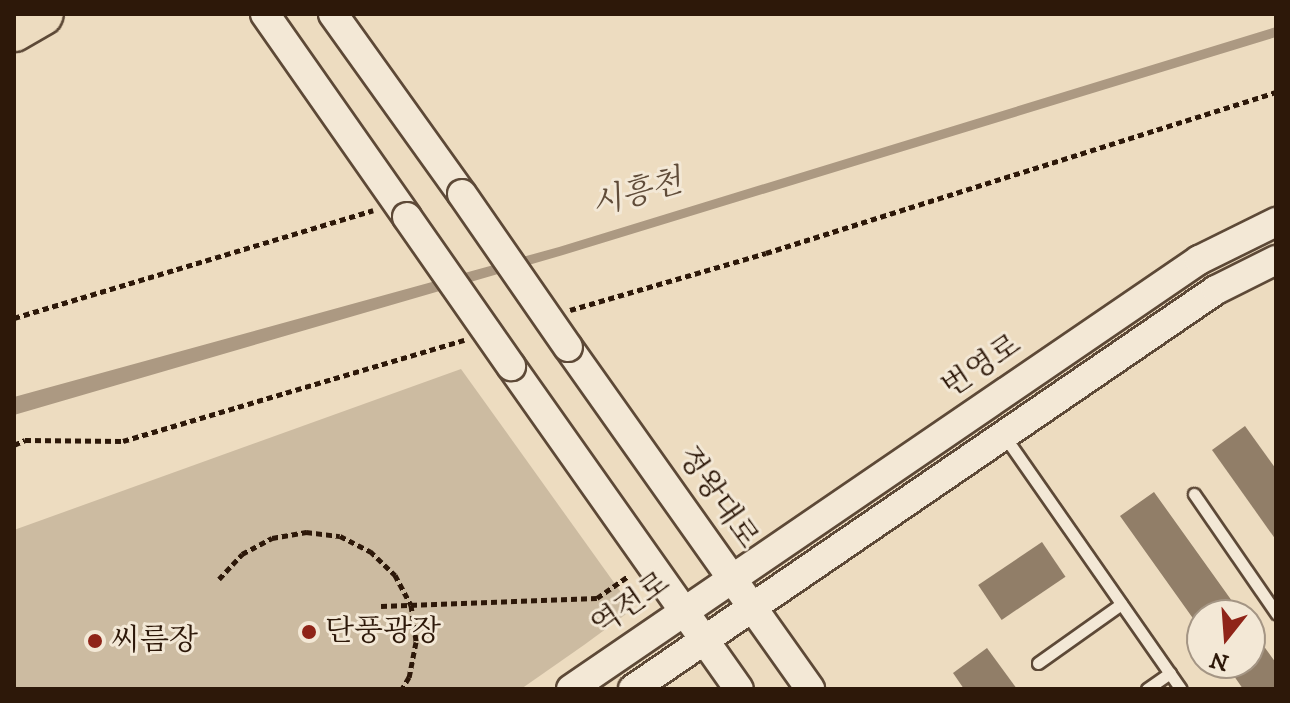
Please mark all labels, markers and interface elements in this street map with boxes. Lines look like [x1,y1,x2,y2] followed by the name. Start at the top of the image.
[587,163,687,225] water label: 시흥천
[936,328,1028,406] street label: 번영로
[669,440,765,556] street label: 정왕대로
[585,565,677,645] street label: 역전로
[1186,599,1266,679] north arrow
[325,614,441,650] place label: 단풍광장
[111,623,198,659] place label: 씨름장
[300,623,318,641] marker: 단풍광장
[86,632,104,650] marker: 씨름장
[1207,645,1232,676] text: N

